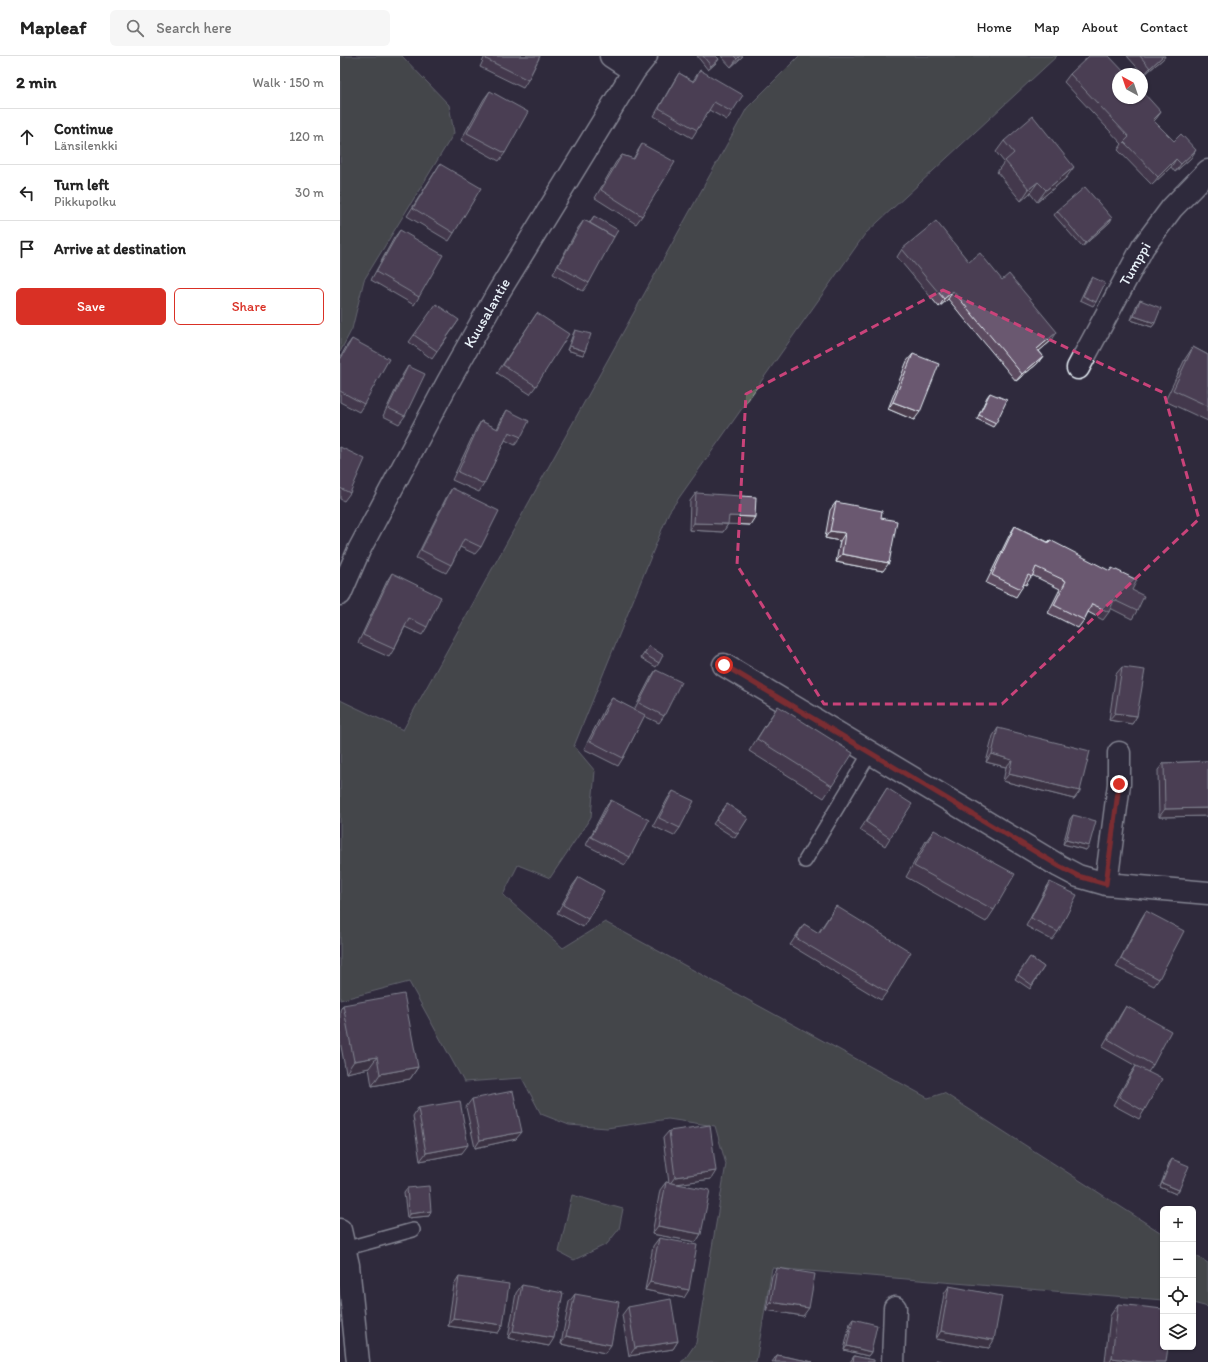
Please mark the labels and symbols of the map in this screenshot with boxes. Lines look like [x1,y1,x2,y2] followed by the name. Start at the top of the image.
[1112,68,1148,104] north arrow
[1115,239,1155,289] street label: Tumppi
[460,275,514,351] street label: Kuusalantie
[715,656,733,674] route start
[1110,775,1128,793] route end

